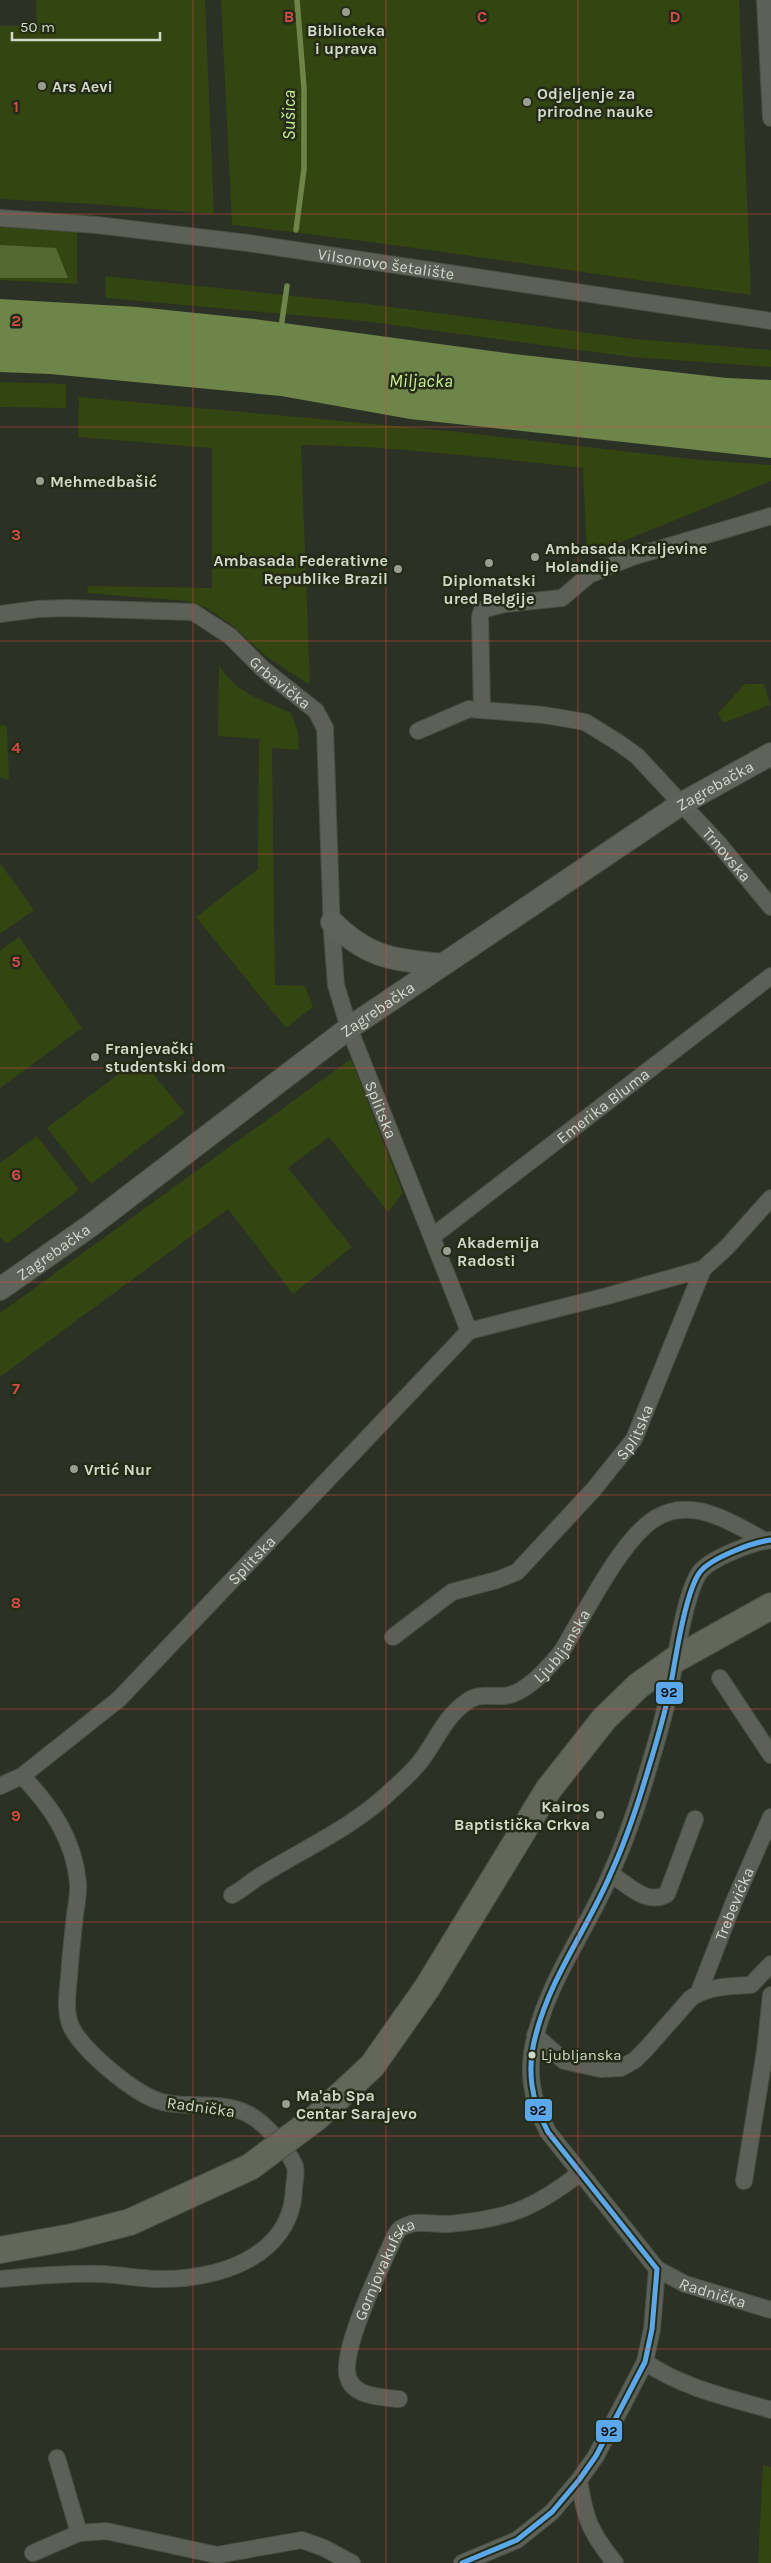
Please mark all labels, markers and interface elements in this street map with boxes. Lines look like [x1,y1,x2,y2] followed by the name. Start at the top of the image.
[340,6,352,18] marker: Biblioteka i uprava
[284,7,294,26] text: B
[477,7,487,26] text: C
[670,7,681,26] text: D
[12,10,160,42] scale bar
[20,18,55,36] text: 50 m
[307,21,385,58] place label: Biblioteka i uprava
[52,77,113,96] place label: Ars Aevi
[36,80,48,92] marker: Ars Aevi
[537,84,653,121] place label: Odjeljenje za prirodne nauke
[278,90,300,140] water label: Sušica
[521,96,533,108] marker: Odjeljenje za prirodne nauke
[13,97,19,116] text: 1
[317,244,456,283] street label: Vilsonovo šetalište
[11,311,21,330] text: 2
[389,370,453,392] water label: Miljacka
[50,472,157,491] place label: Mehmedbašić
[34,475,46,487] marker: Mehmedbašić
[11,525,21,544] text: 3
[545,539,707,576] place label: Ambasada Kraljevine Holandije
[214,551,388,588] place label: Ambasada Federativne Republike Brazil
[529,551,541,563] marker: Ambasada Kraljevine Holandije
[483,557,495,569] marker: Diplomatski ured Belgije
[392,563,404,575] marker: Ambasada Federativne Republike Brazil
[442,571,536,608] place label: Diplomatski ured Belgije
[246,652,315,713] street label: Grbavička
[11,738,21,757] text: 4
[673,756,757,814] street label: Zagrebačka
[699,823,756,885] street label: Trnovska
[11,952,21,971] text: 5
[336,977,418,1041] street label: Zagrebačka
[105,1039,226,1076] place label: Franjevački studentski dom
[89,1051,101,1063] marker: Franjevački studentski dom
[552,1064,653,1147] street label: Emerika Bluma
[361,1078,401,1141] street label: Splitska
[11,1165,21,1184] text: 6
[13,1219,94,1284] street label: Zagrebačka
[457,1233,539,1270] place label: Akademija Radosti
[441,1245,453,1257] marker: Akademija Radosti
[12,1379,20,1398] text: 7
[612,1401,657,1464] street label: Splitska
[84,1460,152,1479] place label: Vrtić Nur
[68,1463,80,1475] marker: Vrtić Nur
[224,1531,279,1588] street label: Splitska
[11,1593,21,1612] text: 8
[529,1606,594,1686] street label: Ljubljanska
[655,1681,684,1705] line badge: 92
[660,1684,678,1701] text: 92
[454,1797,590,1834] place label: Kairos Baptistička Crkva
[11,1806,21,1825] text: 9
[594,1809,606,1821] marker: Kairos Baptistička Crkva
[710,1864,757,1943] street label: Trebevićka
[541,2046,622,2064] place label: Ljubljanska
[527,2050,537,2060] marker: Ljubljanska
[296,2086,417,2123] place label: Ma'ab Spa Centar Sarajevo
[166,2093,236,2121] street label: Radnička
[280,2098,292,2110] marker: Ma'ab Spa Centar Sarajevo
[524,2098,553,2122] line badge: 92
[529,2102,547,2119] text: 92
[350,2214,417,2323] street label: Gornjovakufska
[676,2273,749,2311] street label: Radnička
[595,2419,623,2443] line badge: 92
[600,2423,618,2440] text: 92

